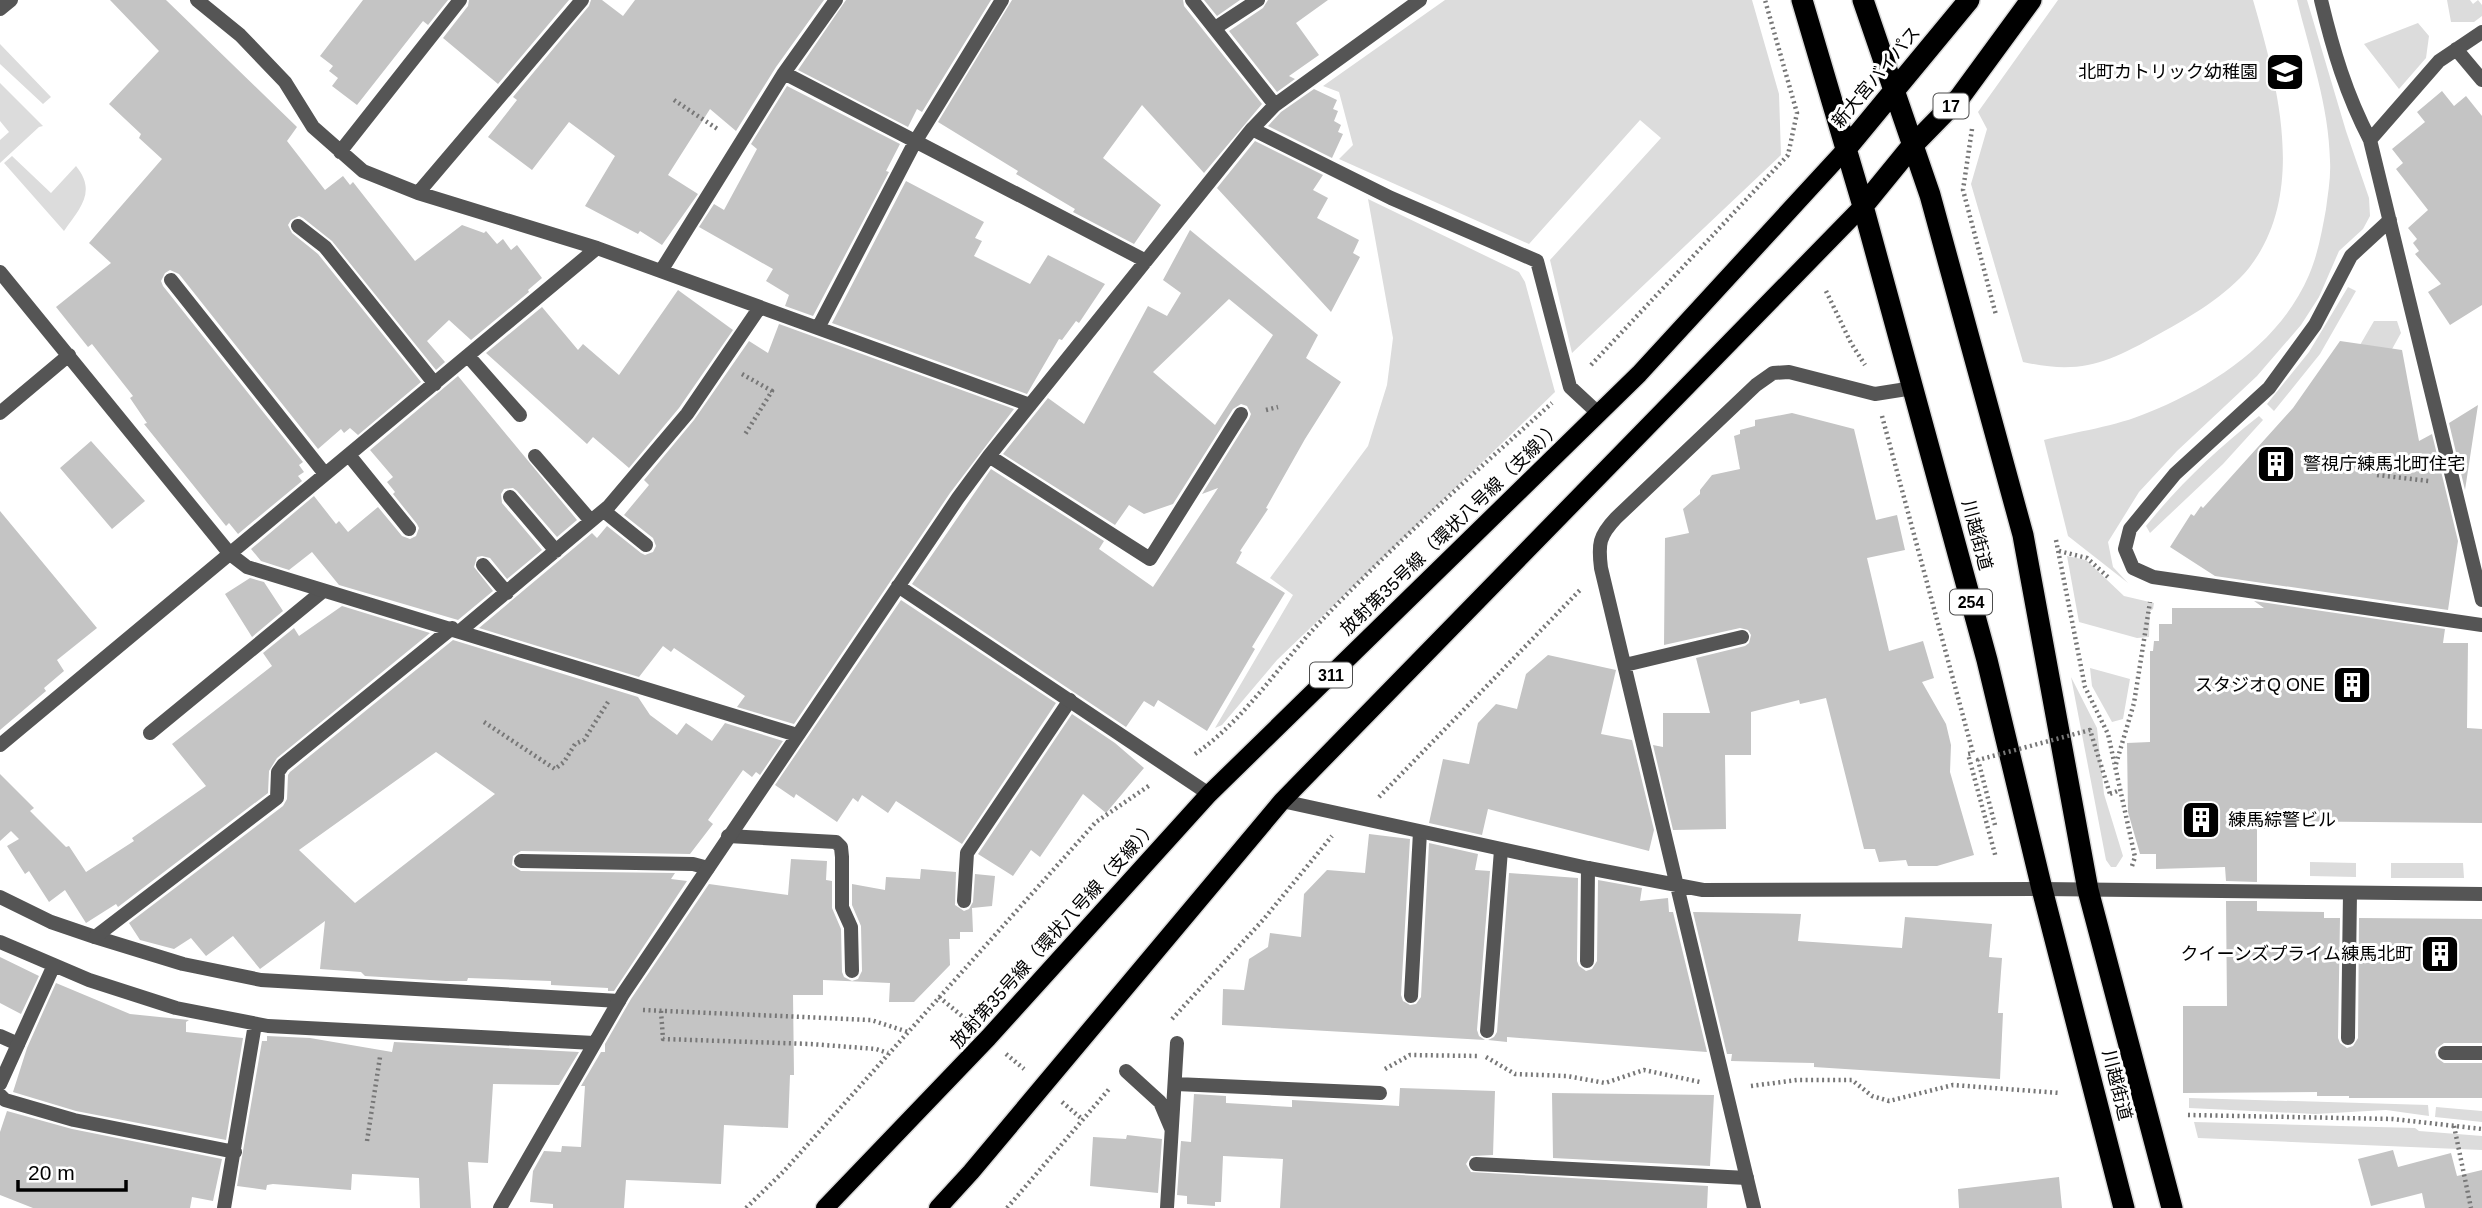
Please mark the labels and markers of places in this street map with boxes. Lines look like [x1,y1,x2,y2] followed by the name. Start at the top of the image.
[2264,51,2306,93] school or university icon: 北町カトリック幼稚園
[2078,62,2258,82] place label: 北町カトリック幼稚園
[2255,443,2297,485] building icon: 警視庁練馬北町住宅
[2303,454,2465,474] place label: 警視庁練馬北町住宅
[2331,664,2373,706] building icon: スタジオQ ONE
[2195,675,2325,695] place label: スタジオQ ONE
[2180,799,2222,841] building icon: 練馬綜警ビル
[2228,810,2336,830] place label: 練馬綜警ビル
[2419,933,2461,975] building icon: クイーンズプライム練馬北町
[2181,944,2413,964] place label: クイーンズプライム練馬北町

